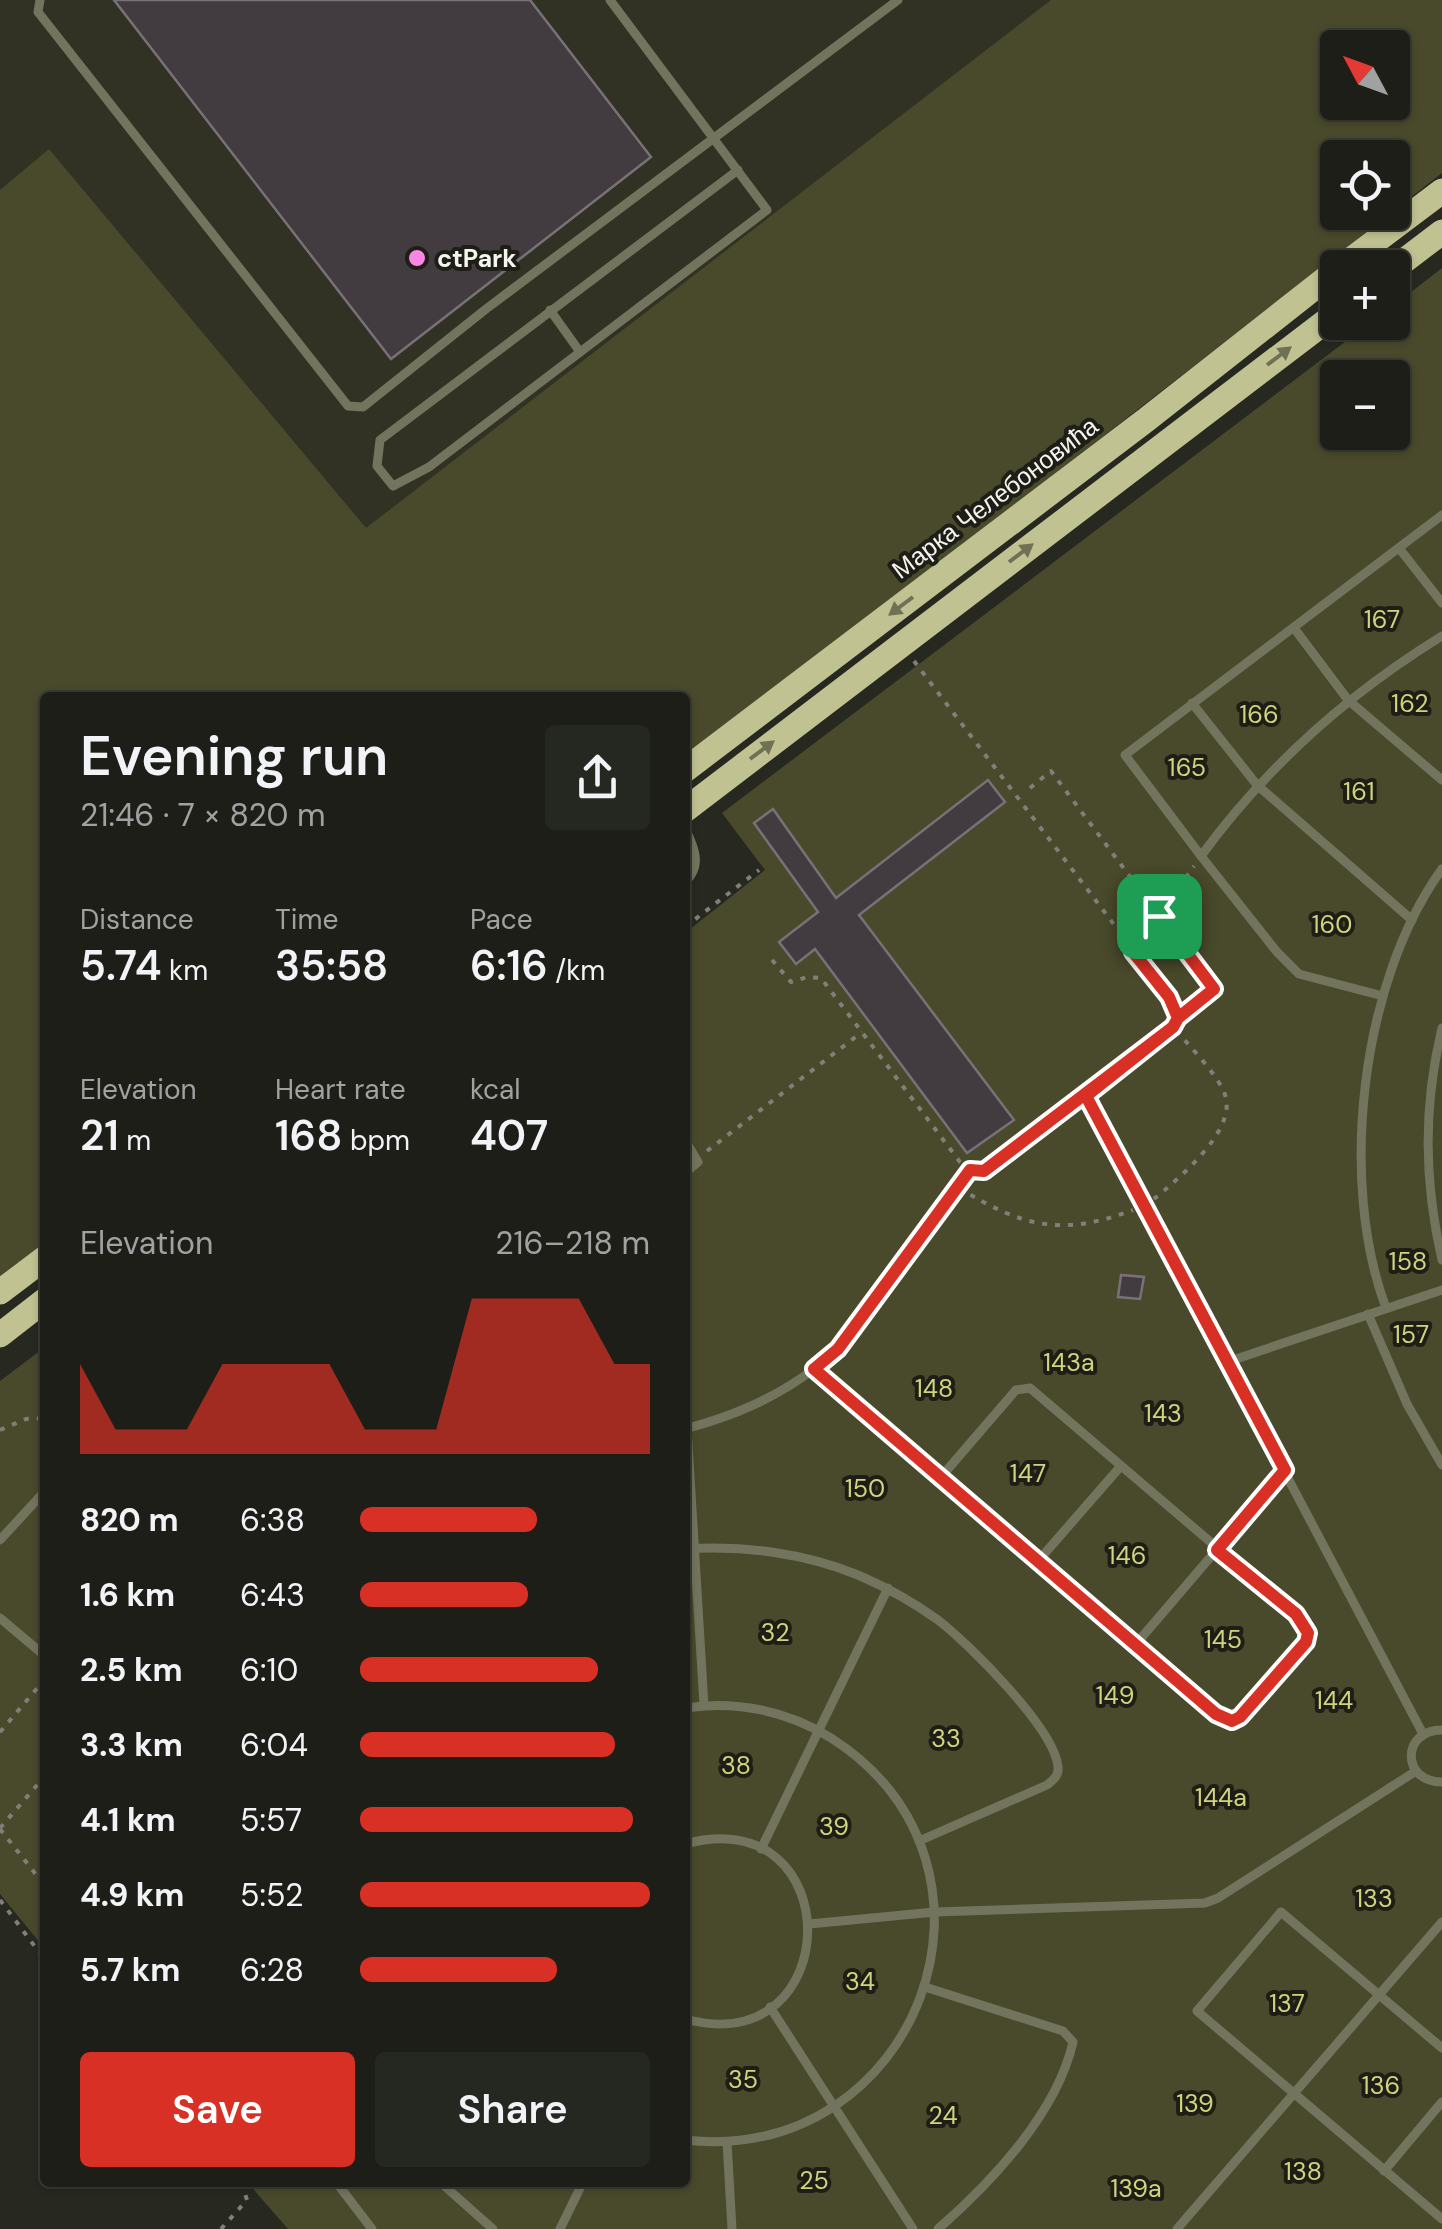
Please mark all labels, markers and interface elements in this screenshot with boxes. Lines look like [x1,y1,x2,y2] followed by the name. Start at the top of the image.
[1320,30,1410,120] north arrow
[1320,30,1410,450] map controls
[1320,140,1410,230] button: locate
[437,242,517,275] place label: ctPark
[406,247,428,269] marker: ctPark
[1320,250,1410,340] button: +
[1266,347,1292,367] one-way arrow
[1320,360,1410,450] button: −
[885,410,1105,586] street label: Марка Челебоновића
[1007,543,1033,564] one-way arrow
[888,595,914,616] one-way arrow
[1364,603,1400,636] park label: 167
[1391,687,1429,720] park label: 162
[1239,698,1279,731] park label: 166
[80,720,388,792] text: Evening run
[545,725,650,830] button: share
[749,741,775,761] one-way arrow
[1168,751,1206,784] park label: 165
[1343,775,1375,808] park label: 161
[80,794,325,836] text: 21:46 · 7 × 820 m
[1117,874,1202,959] pin
[1132,889,1187,944] icon: arrive
[80,901,194,938] text: Distance
[275,901,338,938] text: Time
[470,901,533,938] text: Pace
[1312,908,1352,941] park label: 160
[80,938,162,993] text: 5.74
[275,938,388,993] text: 35:58
[470,938,548,993] text: 6:16
[162,952,208,989] text: km
[548,952,605,989] text: /km
[80,1071,197,1108] text: Elevation
[275,1071,406,1108] text: Heart rate
[470,1071,521,1108] text: kcal
[80,1108,119,1163] text: 21
[275,1108,342,1163] text: 168
[470,1108,548,1163] text: 407
[119,1122,151,1159] text: m
[342,1122,410,1159] text: bpm
[80,1222,213,1264] text: Elevation
[495,1222,650,1264] text: 216–218 m
[1389,1245,1427,1278] park label: 158
[1393,1318,1429,1351] park label: 157
[1043,1346,1095,1379] park label: 143a
[915,1372,953,1405] park label: 148
[1144,1397,1182,1430] park label: 143
[1010,1457,1046,1490] park label: 147
[845,1472,885,1505] park label: 150
[80,1499,179,1541] text: 820 m
[240,1499,305,1541] text: 6:38
[1108,1539,1146,1572] park label: 146
[80,1574,175,1616] text: 1.6 km
[240,1574,305,1616] text: 6:43
[760,1616,790,1649] park label: 32
[1204,1623,1242,1656] park label: 145
[80,1649,183,1691] text: 2.5 km
[240,1649,298,1691] text: 6:10
[1096,1679,1134,1712] park label: 149
[1315,1684,1353,1717] park label: 144
[931,1722,961,1755] park label: 33
[80,1724,183,1766] text: 3.3 km
[240,1724,308,1766] text: 6:04
[721,1749,751,1782] park label: 38
[1195,1781,1247,1814] park label: 144a
[80,1799,176,1841] text: 4.1 km
[240,1799,302,1841] text: 5:57
[819,1810,849,1843] park label: 39
[80,1874,184,1916] text: 4.9 km
[240,1874,303,1916] text: 5:52
[1355,1882,1393,1915] park label: 133
[80,1949,180,1991] text: 5.7 km
[240,1949,304,1991] text: 6:28
[845,1965,875,1998] park label: 34
[1269,1987,1305,2020] park label: 137
[80,2052,355,2167] button: Save
[375,2052,650,2167] button: Share
[728,2063,758,2096] park label: 35
[1362,2069,1400,2102] park label: 136
[1176,2087,1214,2120] park label: 139
[928,2099,958,2132] park label: 24
[1284,2155,1322,2188] park label: 138
[799,2164,829,2197] park label: 25
[1110,2172,1162,2205] park label: 139a

